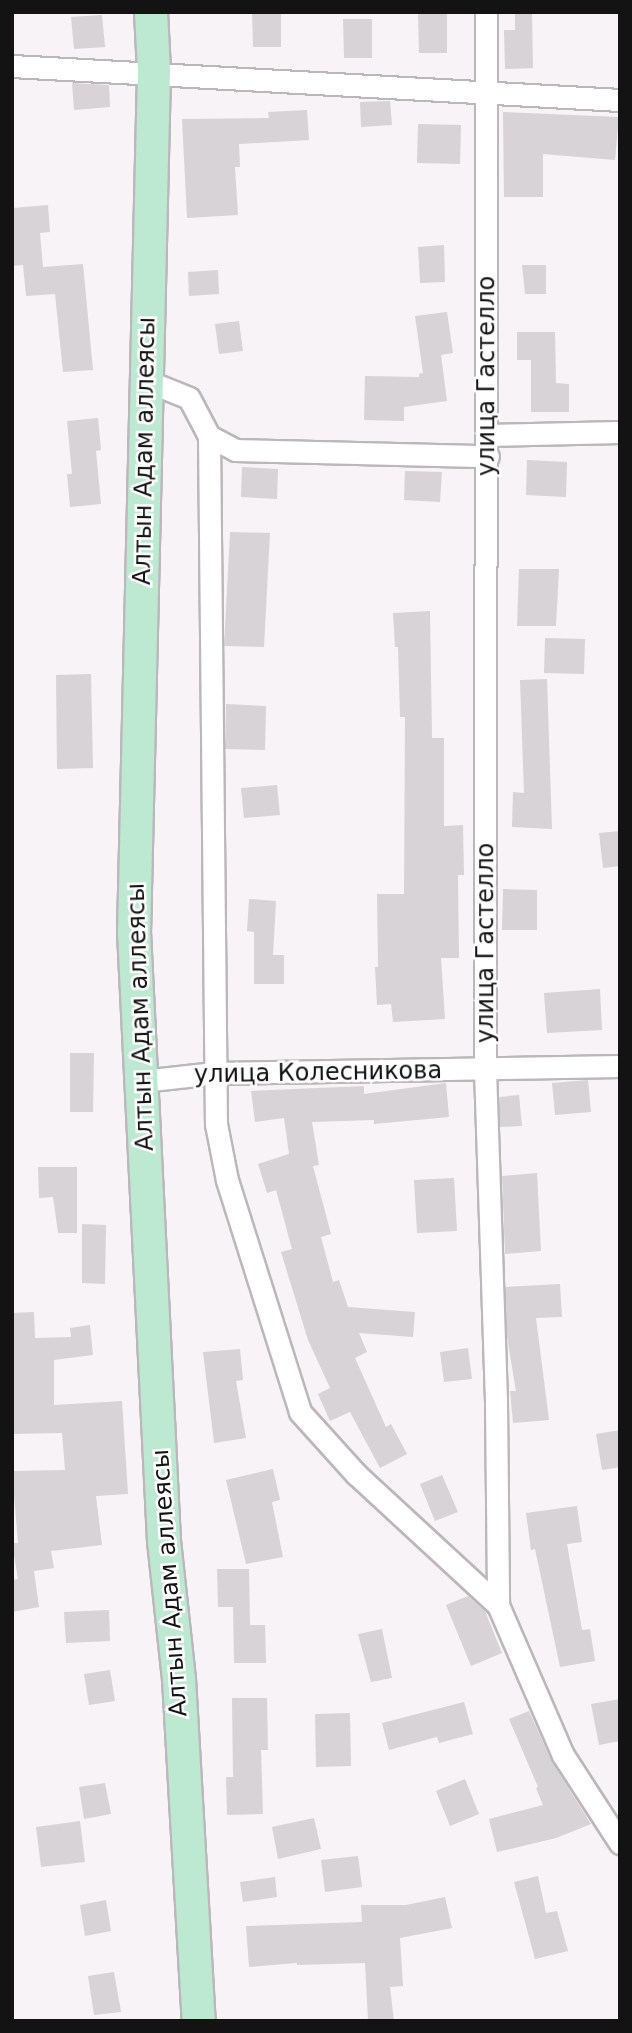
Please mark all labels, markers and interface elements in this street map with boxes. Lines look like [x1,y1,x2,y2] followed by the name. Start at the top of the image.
[473,276,501,476] street label: улица Гастелло
[128,317,162,585] street label: Алтын Адам аллеясы
[472,843,500,1043] street label: улица Гастелло
[122,882,160,1152] street label: Алтын Адам аллеясы
[194,1056,442,1090] street label: улица Колесникова
[146,1448,194,1718] street label: Алтын Адам аллеясы

